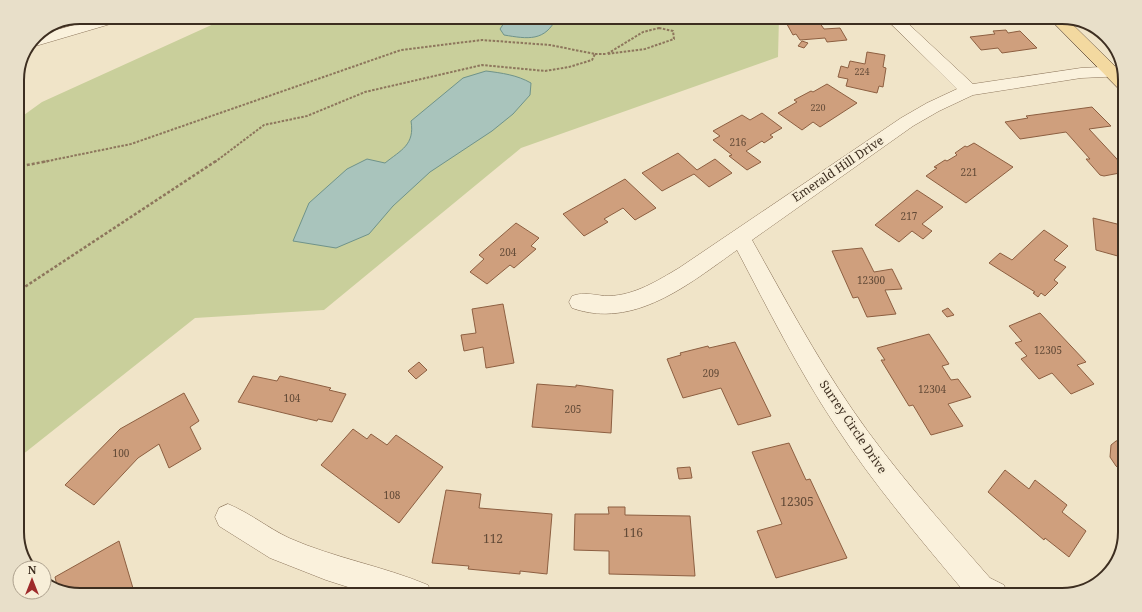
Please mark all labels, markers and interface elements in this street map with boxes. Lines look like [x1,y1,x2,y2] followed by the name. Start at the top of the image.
[854,65,870,78] house number: 224
[810,101,826,114] house number: 220
[789,132,887,206] street label: Emerald Hill Drive
[730,135,747,149] house number: 216
[961,165,977,179] house number: 221
[901,209,918,223] house number: 217
[500,245,517,259] house number: 204
[857,273,885,287] house number: 12300
[1034,343,1062,357] house number: 12305
[703,366,719,380] house number: 209
[816,377,891,477] street label: Surrey Circle Drive
[918,382,946,396] house number: 12304
[284,391,301,405] house number: 104
[565,402,581,416] house number: 205
[113,446,130,460] house number: 100
[384,488,401,502] house number: 108
[780,493,814,510] house number: 12305
[623,524,643,541] house number: 116
[483,530,503,547] house number: 112
[12,560,52,600] north arrow
[28,562,37,577] text: N

